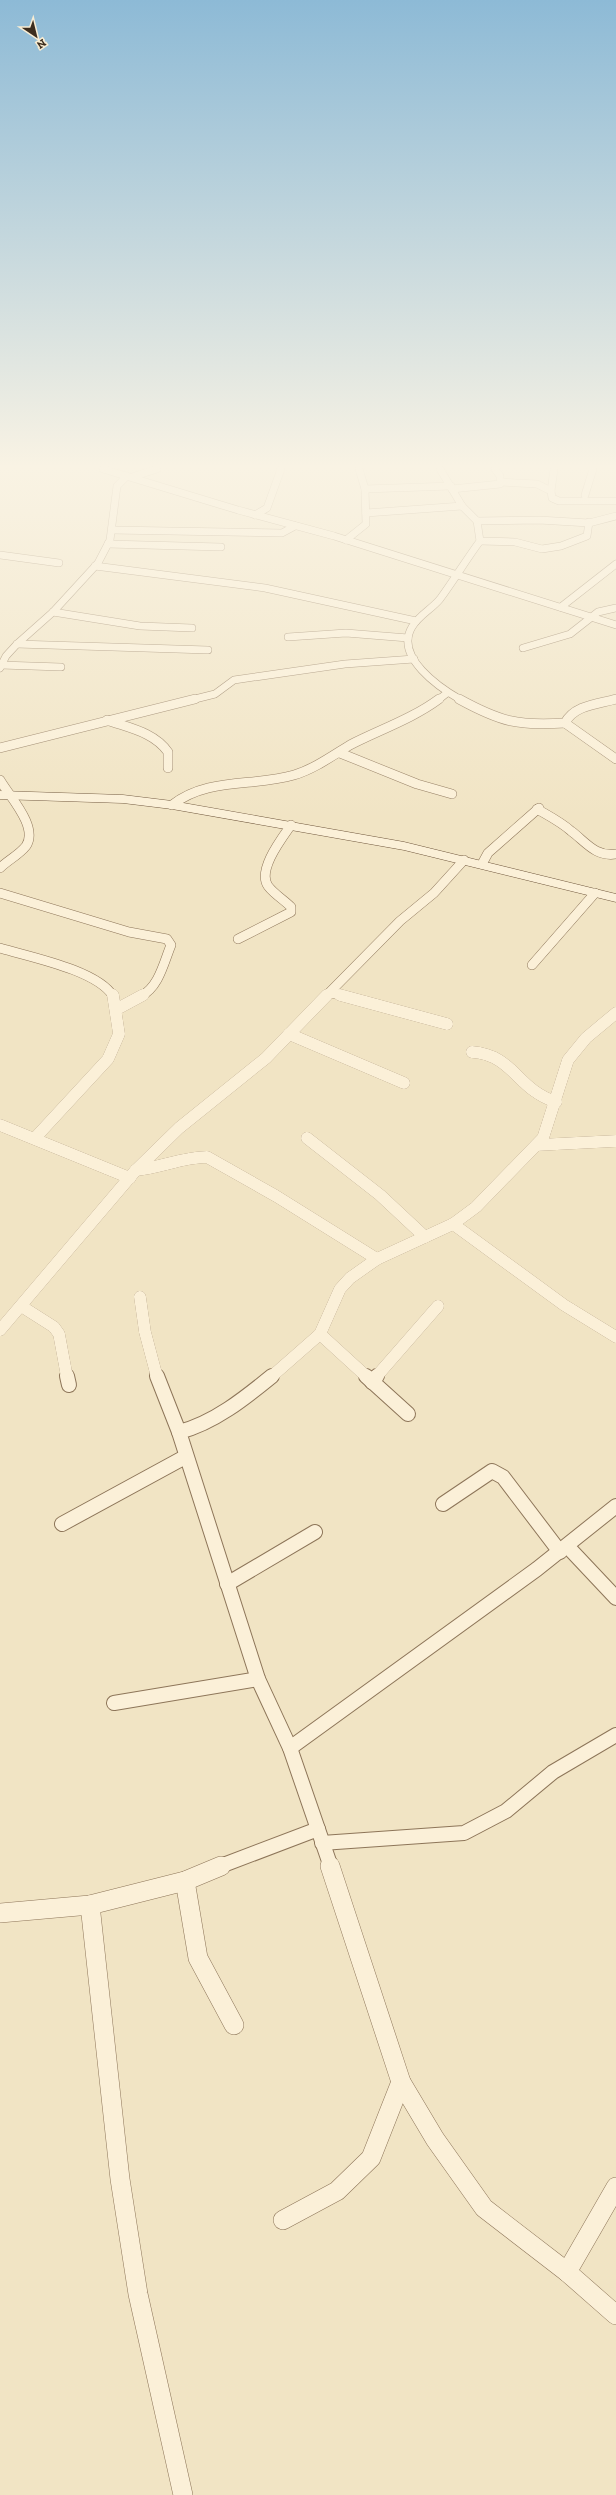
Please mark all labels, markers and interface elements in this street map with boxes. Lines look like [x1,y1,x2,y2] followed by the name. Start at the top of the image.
[16,16,56,56] north arrow
[34,36,49,52] text: N

